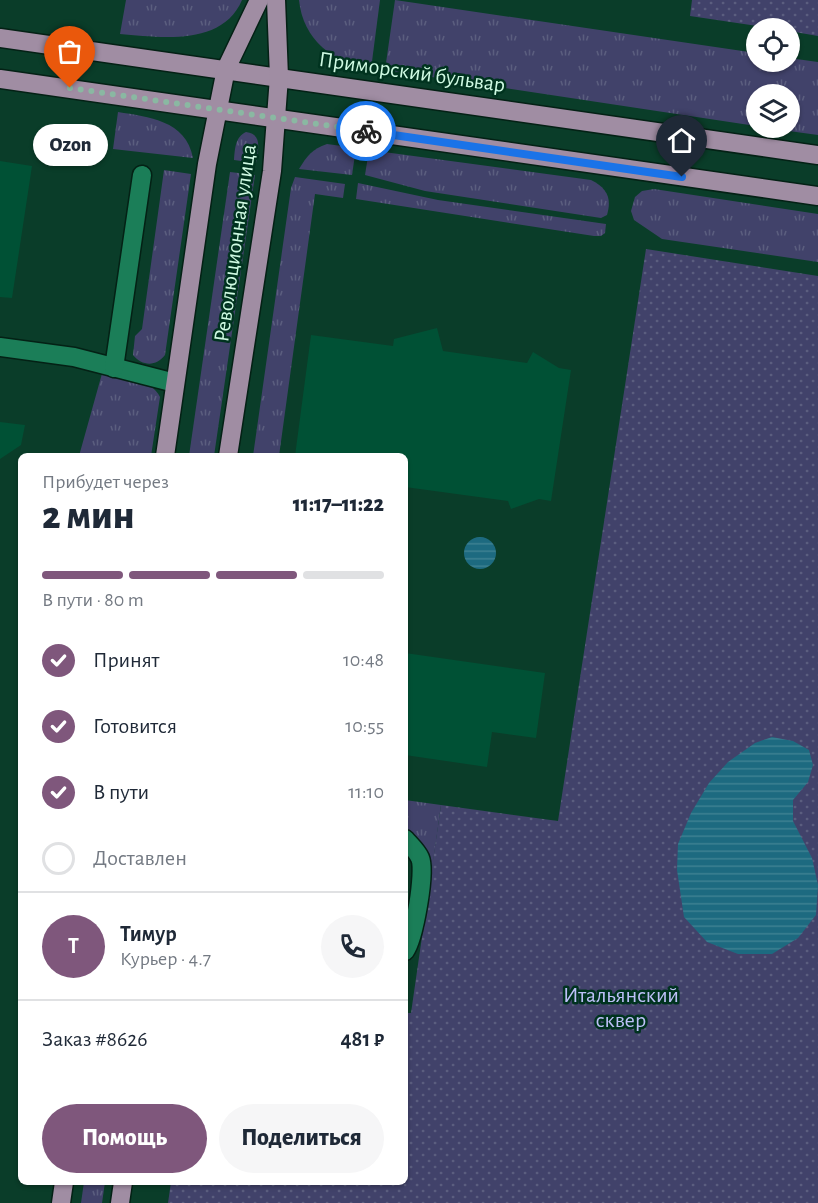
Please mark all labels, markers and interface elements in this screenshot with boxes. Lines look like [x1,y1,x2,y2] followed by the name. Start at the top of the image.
[746,18,800,138] map controls
[746,18,800,72] button: locate
[44,26,95,88] pin
[53,35,86,68] icon: bag
[317,48,507,96] street label: Приморский бульвар
[746,84,800,138] button: layers
[336,101,396,161] courier
[350,115,383,148] icon: bike
[656,115,707,177] pin
[32,124,107,166] callout: Ozon
[665,124,698,157] icon: home
[50,135,92,155] text: Ozon
[210,143,260,343] street label: Революционная улица
[42,472,169,492] text: Прибудет через
[293,493,384,515] text: 11:17–11:22
[42,497,135,536] text: 2 мин
[42,590,144,610] text: В пути · 80 m
[42,644,75,677] icon: check
[93,649,159,671] text: Принят
[343,650,384,670] text: 10:48
[42,710,75,743] icon: check
[93,715,177,737] text: Готовится
[345,716,384,736] text: 10:55
[42,776,75,809] icon: check
[93,781,149,803] text: В пути
[348,782,384,802] text: 11:10
[93,847,187,869] text: Доставлен
[321,915,384,978] button: phone
[120,923,177,945] text: Тимур
[68,935,79,957] text: Т
[120,949,211,969] text: Курьер · 4.7
[563,984,679,1031] park label: Итальянский сквер
[42,1028,148,1050] text: Заказ #8626
[341,1028,384,1050] text: 481 ₽
[42,1104,207,1173] button: Помощь
[219,1104,384,1173] button: Поделиться

